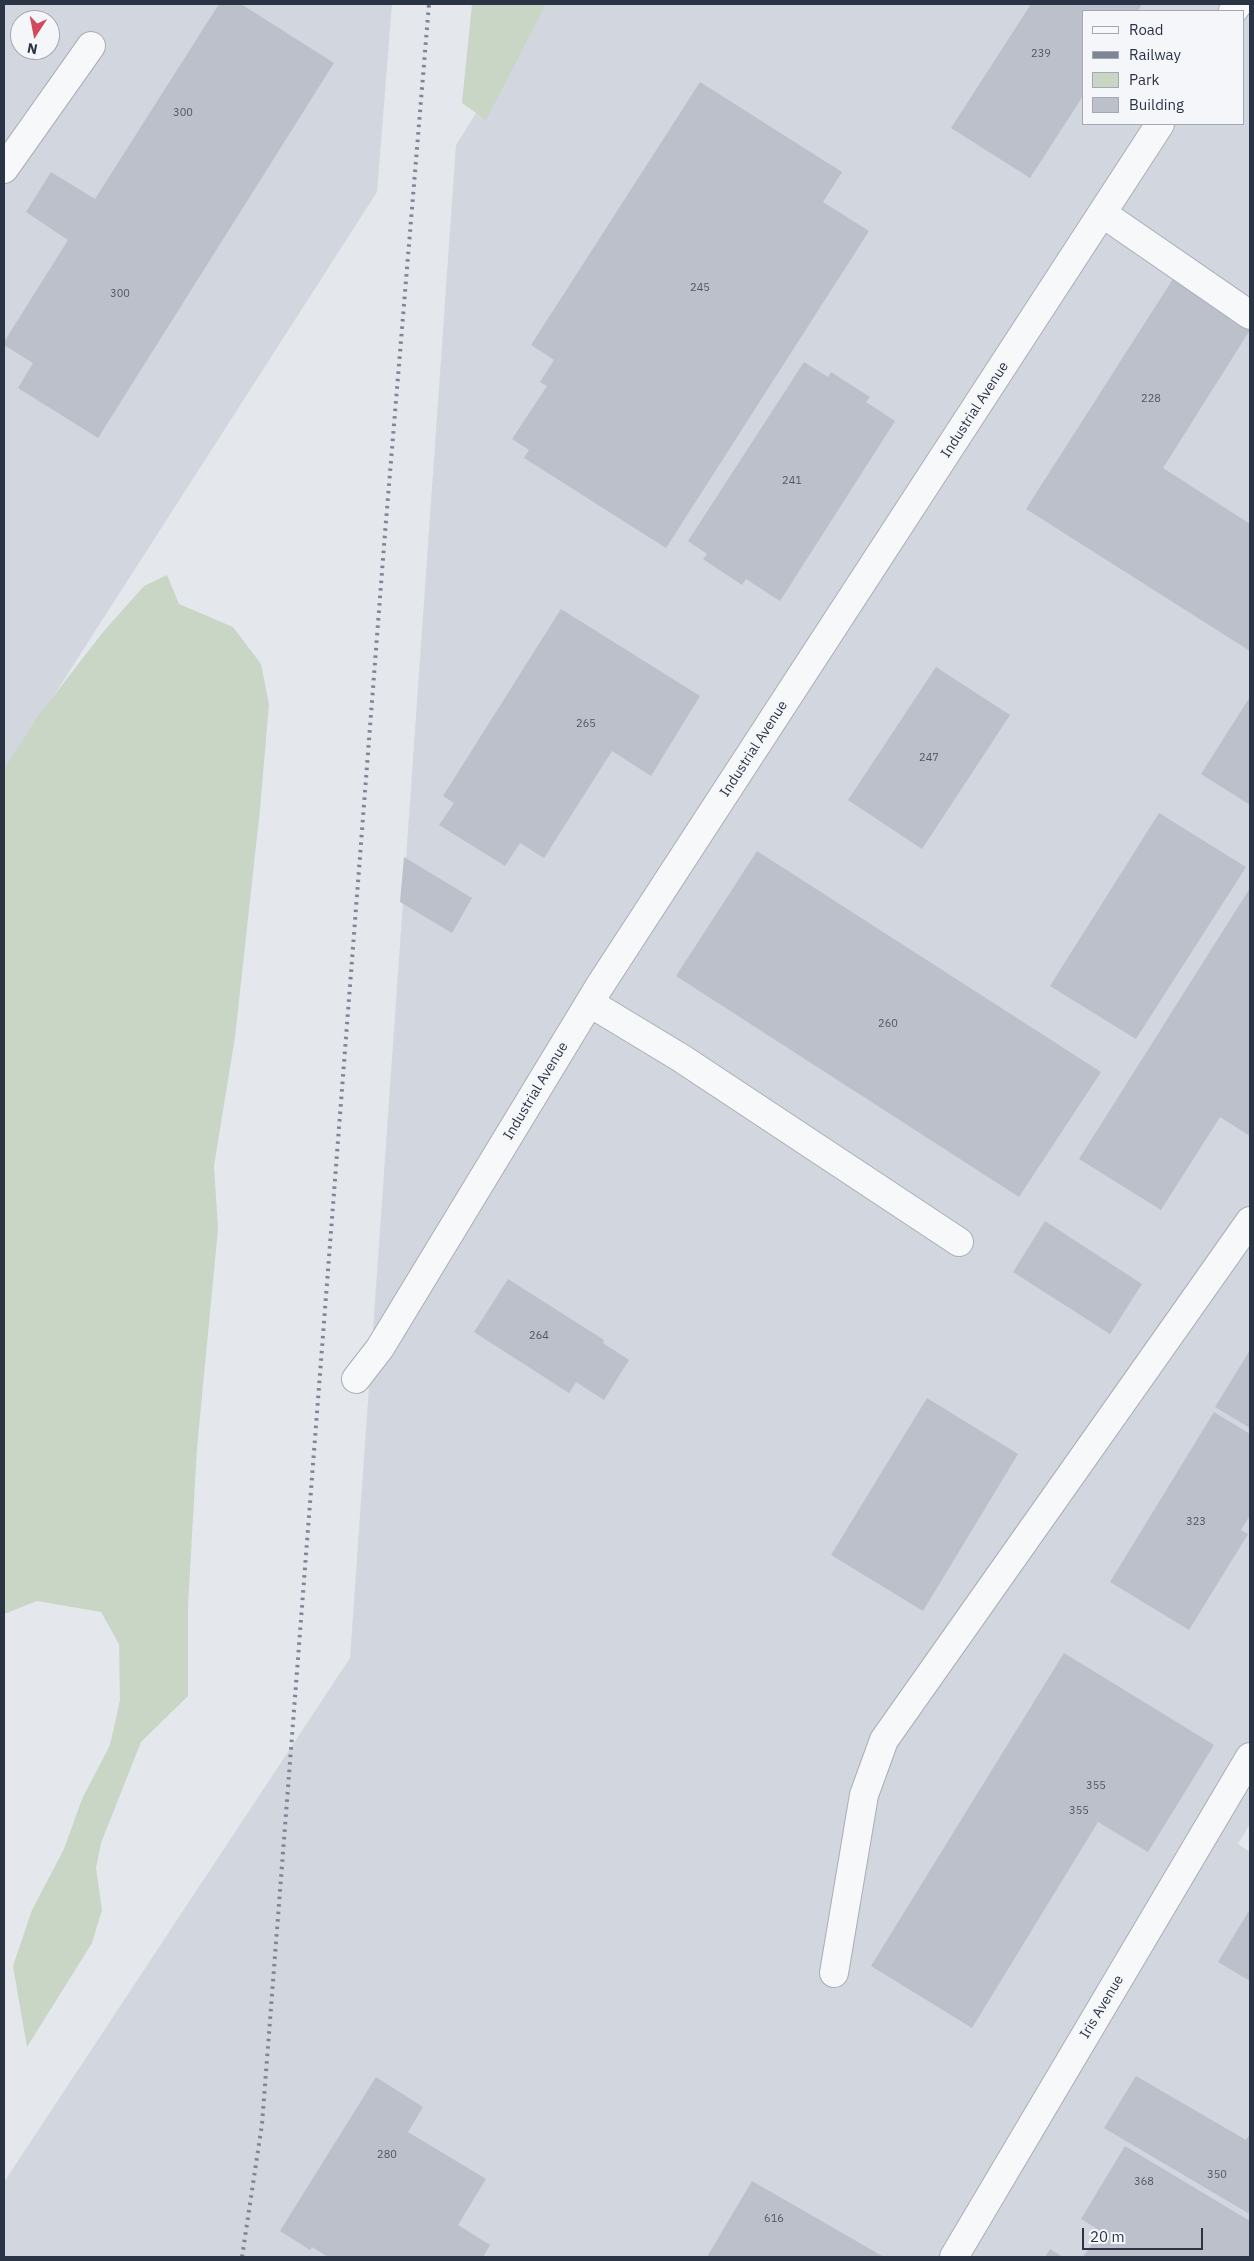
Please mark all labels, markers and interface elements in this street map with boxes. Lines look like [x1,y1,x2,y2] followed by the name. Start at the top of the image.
[10,10,60,60] north arrow
[1082,10,1244,125] legend
[1129,20,1164,39] text: Road
[26,39,39,59] text: N
[1129,45,1181,64] text: Railway
[1031,47,1051,61] house number: 239
[1129,70,1159,89] text: Park
[1129,95,1184,114] text: Building
[173,106,193,120] house number: 300
[690,281,710,295] house number: 245
[110,287,130,301] house number: 300
[938,359,1012,461] street label: Industrial Avenue
[1141,392,1161,406] house number: 228
[782,474,802,488] house number: 241
[717,698,791,800] street label: Industrial Avenue
[576,717,596,731] house number: 265
[919,751,939,765] house number: 247
[878,1017,898,1031] house number: 260
[500,1039,572,1143] street label: Industrial Avenue
[529,1329,549,1343] house number: 264
[1186,1515,1206,1529] house number: 323
[1086,1779,1106,1793] house number: 355
[1069,1804,1089,1818] house number: 355
[1076,1972,1128,2042] street label: Iris Avenue
[377,2148,397,2162] house number: 280
[1207,2168,1227,2182] house number: 350
[1134,2175,1154,2189] house number: 368
[764,2212,784,2226] house number: 616
[1084,2218,1205,2250] scale bar
[1090,2227,1125,2246] text: 20 m

